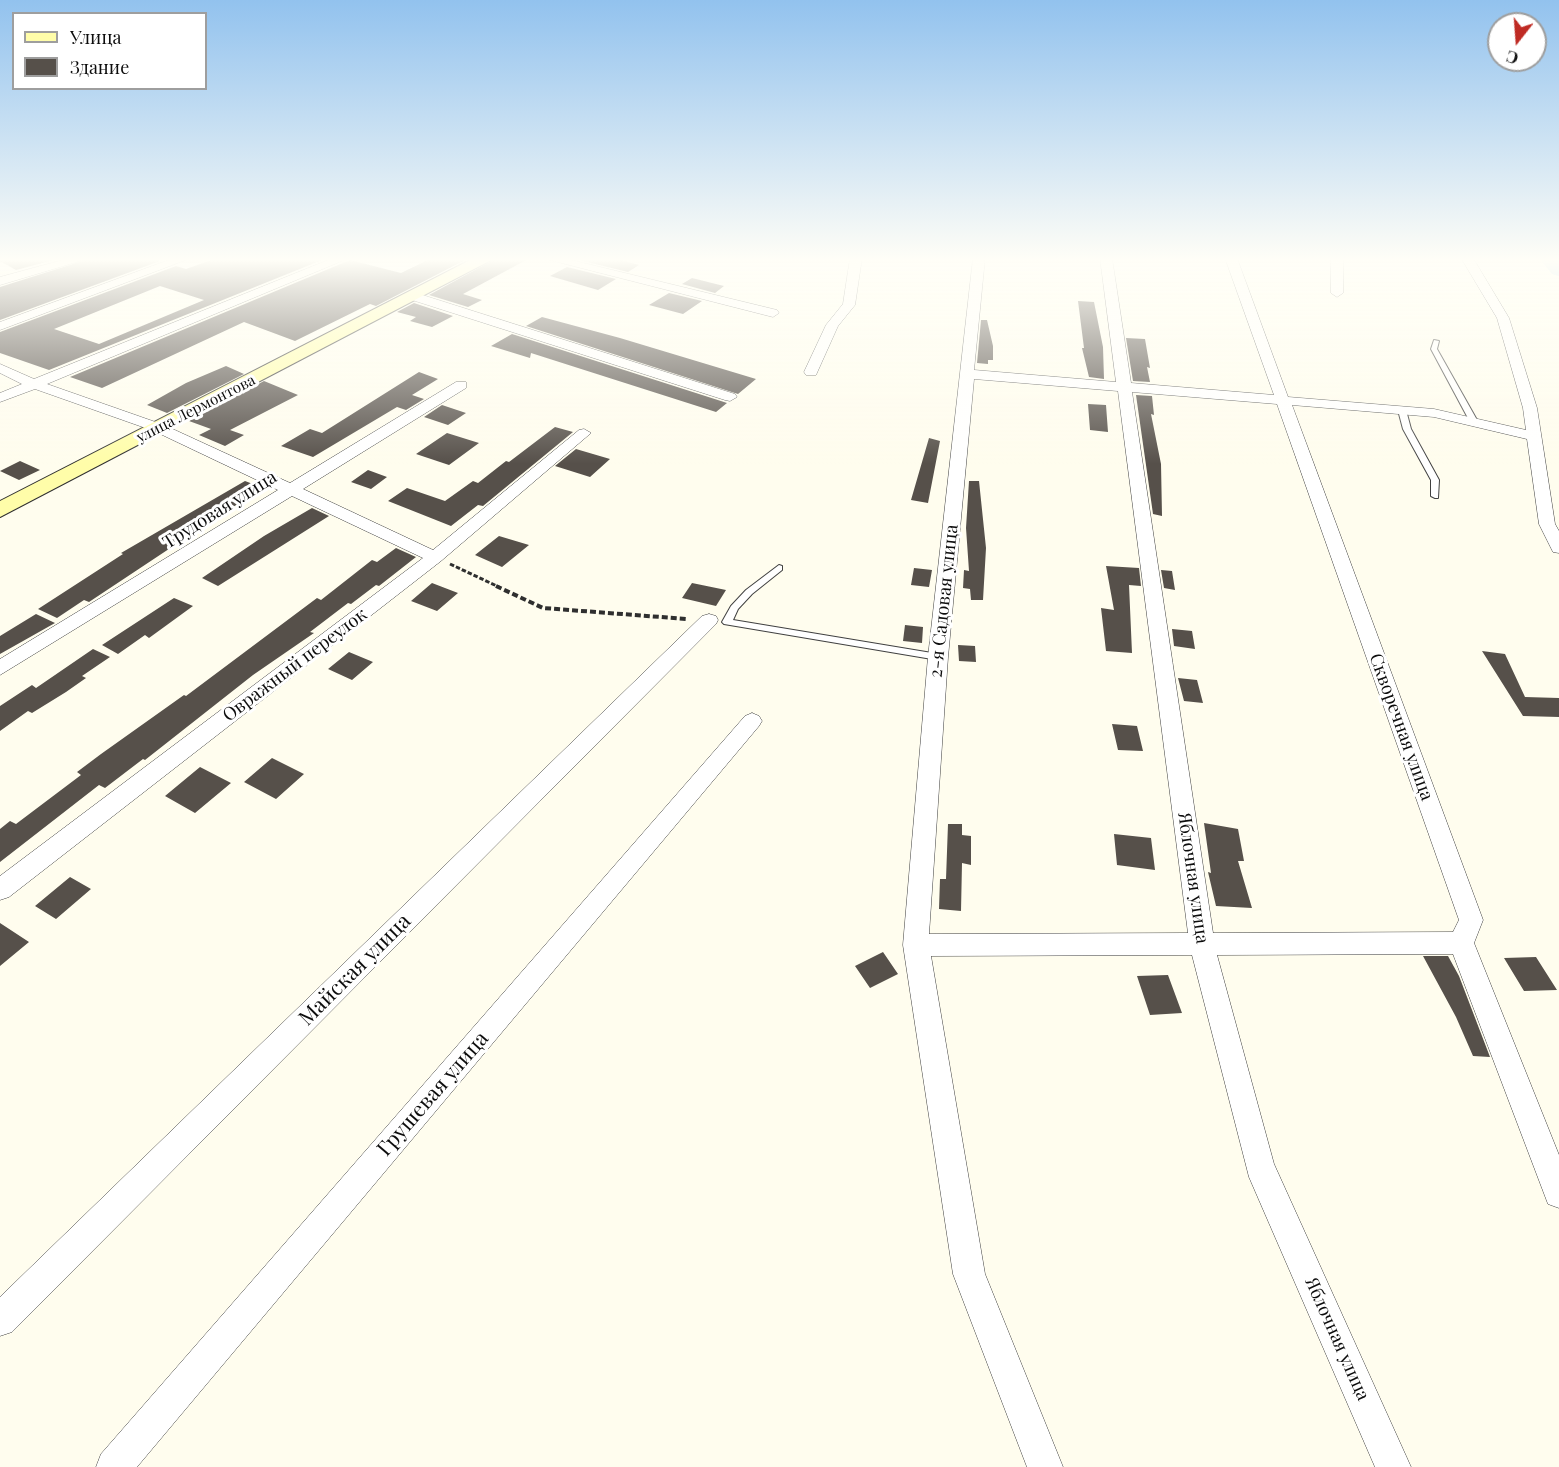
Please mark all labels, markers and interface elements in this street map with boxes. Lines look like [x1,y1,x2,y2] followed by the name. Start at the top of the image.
[12,12,207,90] legend
[1487,12,1547,72] north arrow
[70,25,121,49] text: Улица
[1504,46,1521,69] text: С
[70,55,129,79] text: Здание
[134,371,258,447] street label: улица Лермонтова
[159,466,281,554] street label: Трудовая улица
[925,523,963,679] street label: 2-я Садовая улица
[219,604,371,726] street label: Овражный переулок
[1364,651,1438,803] street label: Скворечная улица
[1173,811,1213,945] street label: Яблочная улица
[294,909,416,1031] street label: Майская улица
[372,1026,494,1162] street label: Грушевая улица
[1300,1274,1374,1404] street label: Яблочная улица

